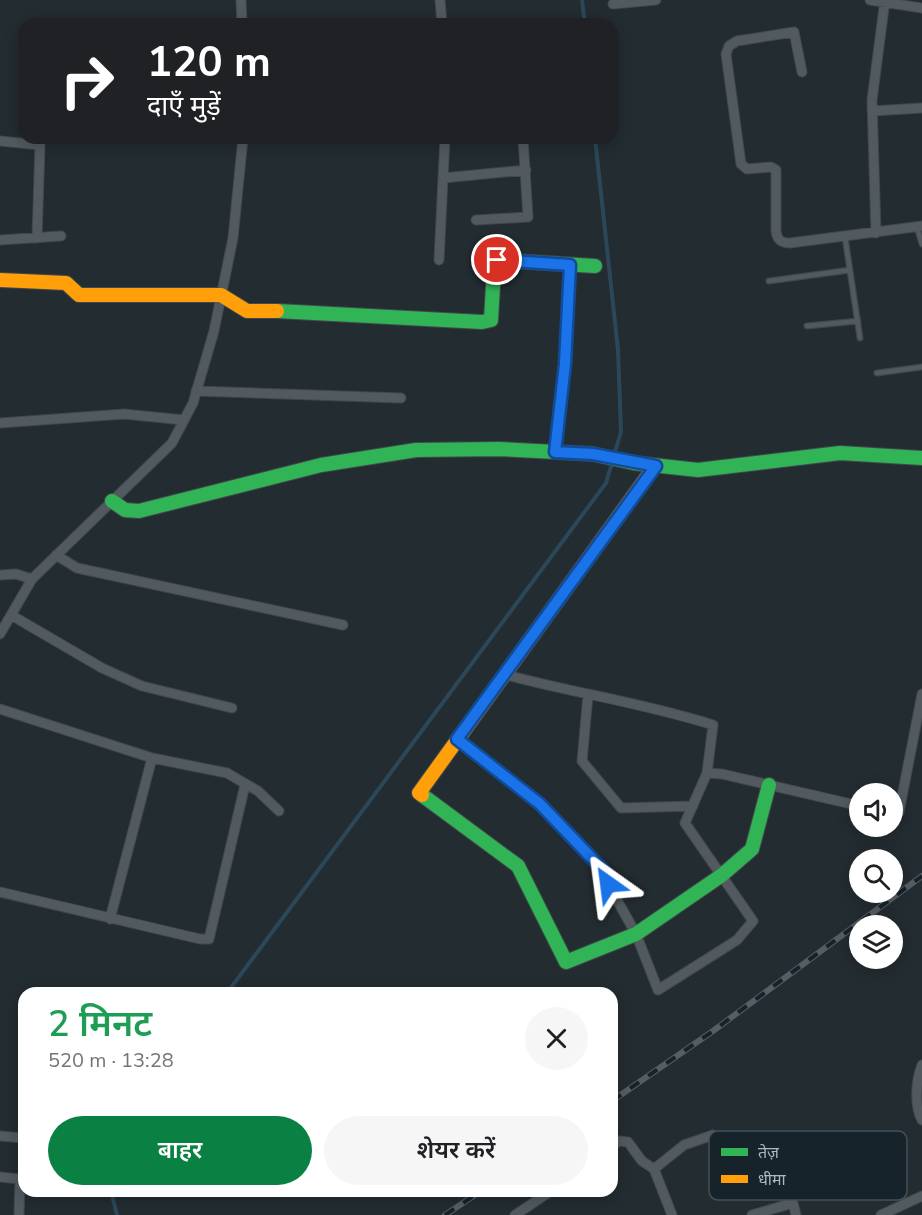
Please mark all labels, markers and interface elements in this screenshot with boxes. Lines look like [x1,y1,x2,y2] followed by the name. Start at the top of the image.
[147,34,271,91] text: 120 m
[48,42,126,120] icon: right
[147,88,221,125] text: दाएँ मुड़ें
[471,234,522,285] pin
[480,243,513,276] icon: arrive
[849,783,903,969] map controls
[849,783,903,837] button: sound
[849,849,903,903] button: search
[576,852,640,916] position arrow
[849,915,903,969] button: layers
[48,1000,152,1049] text: 2 मिनट
[525,1007,588,1070] button: close
[48,1047,174,1074] text: 520 m · 13:28
[48,1116,312,1185] button: बाहर
[324,1116,588,1185] button: शेयर करें
[709,1131,907,1200] legend
[758,1142,780,1164] text: तेज़
[758,1169,787,1191] text: धीमा

